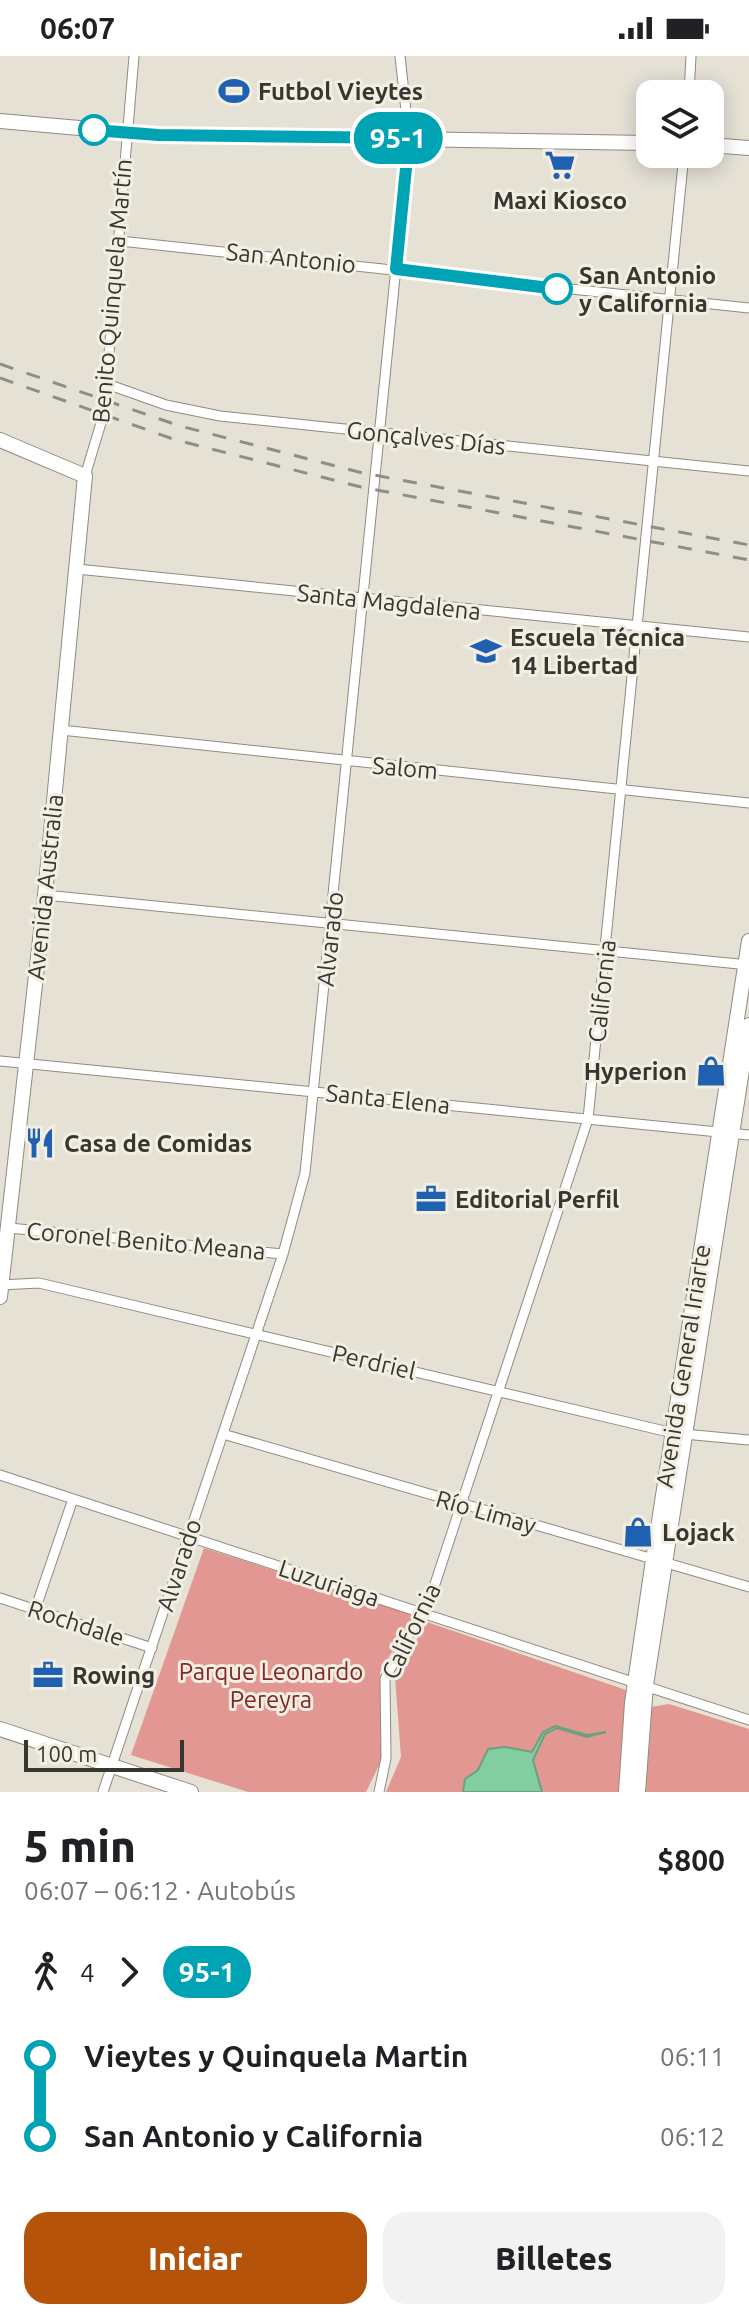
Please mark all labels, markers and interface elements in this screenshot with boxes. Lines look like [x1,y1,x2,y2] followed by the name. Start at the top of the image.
[40,11,115,45] text: 06:07
[217,74,251,108] sports icon: Futbol Vieytes
[258,78,423,105] place label: Futbol Vieytes
[636,80,724,168] map controls
[636,80,724,168] button: layers
[342,112,454,164] line badge: 95-1
[79,115,109,145] unlabelled marker
[370,122,426,153] text: 95-1
[543,148,577,182] supermarket icon: Maxi Kiosco
[87,158,137,424] street label: Benito Quinquela Martín
[493,187,627,214] place label: Maxi Kiosco
[225,238,357,278] street label: San Antonio
[579,262,716,317] place label: San Antonio y California
[542,274,572,304] marker: San Antonio y California
[345,416,507,460] street label: Gonçalves Días
[296,579,482,625] street label: Santa Magdalena
[510,624,685,679] place label: Escuela Técnica 14 Libertad
[469,634,503,668] school or university icon: Escuela Técnica 14 Libertad
[371,752,439,784] street label: Salom
[22,793,68,981] street label: Avenida Australia
[312,890,348,988] street label: Alvarado
[583,938,621,1044] street label: California
[694,1054,728,1088] shop icon: Hyperion
[584,1058,687,1085] place label: Hyperion
[324,1079,452,1119] street label: Santa Elena
[23,1126,57,1160] restaurant icon: Casa de Comidas
[64,1130,252,1157] place label: Casa de Comidas
[414,1182,448,1216] office icon: Editorial Perfil
[455,1186,619,1213] place label: Editorial Perfil
[25,1217,267,1265] street label: Coronel Benito Meana
[650,1242,716,1490] street label: Avenida General Iriarte
[330,1339,418,1385] street label: Perdriel
[433,1485,540,1539] street label: Río Limay
[151,1515,207,1615] street label: Alvarado
[621,1515,655,1549] shop icon: Lojack
[662,1519,735,1546] place label: Lojack
[275,1554,383,1612] street label: Luzuriaga
[376,1579,446,1683] street label: California
[24,1595,128,1651] street label: Rochdale
[31,1658,65,1692] office icon: Rowing
[179,1658,363,1713] park label: Parque Leonardo Pereyra
[72,1662,155,1689] place label: Rowing
[24,1736,184,1772] scale bar
[36,1741,97,1766] text: 100 m
[24,1821,136,1870] text: 5 min
[657,1843,725,1877] text: $800
[24,1876,296,1905] text: 06:07 – 06:12 · Autobús
[24,1950,68,1994] icon: walk
[107,1950,151,1994] icon: forward
[179,1956,235,1987] text: 95-1
[80,1958,95,1987] text: 4
[84,2039,468,2073] text: Vieytes y Quinquela Martin
[660,2042,725,2071] text: 06:11
[84,2119,423,2153] text: San Antonio y California
[660,2122,725,2151] text: 06:12
[24,2212,367,2304] button: Iniciar
[383,2212,725,2304] button: Billetes

